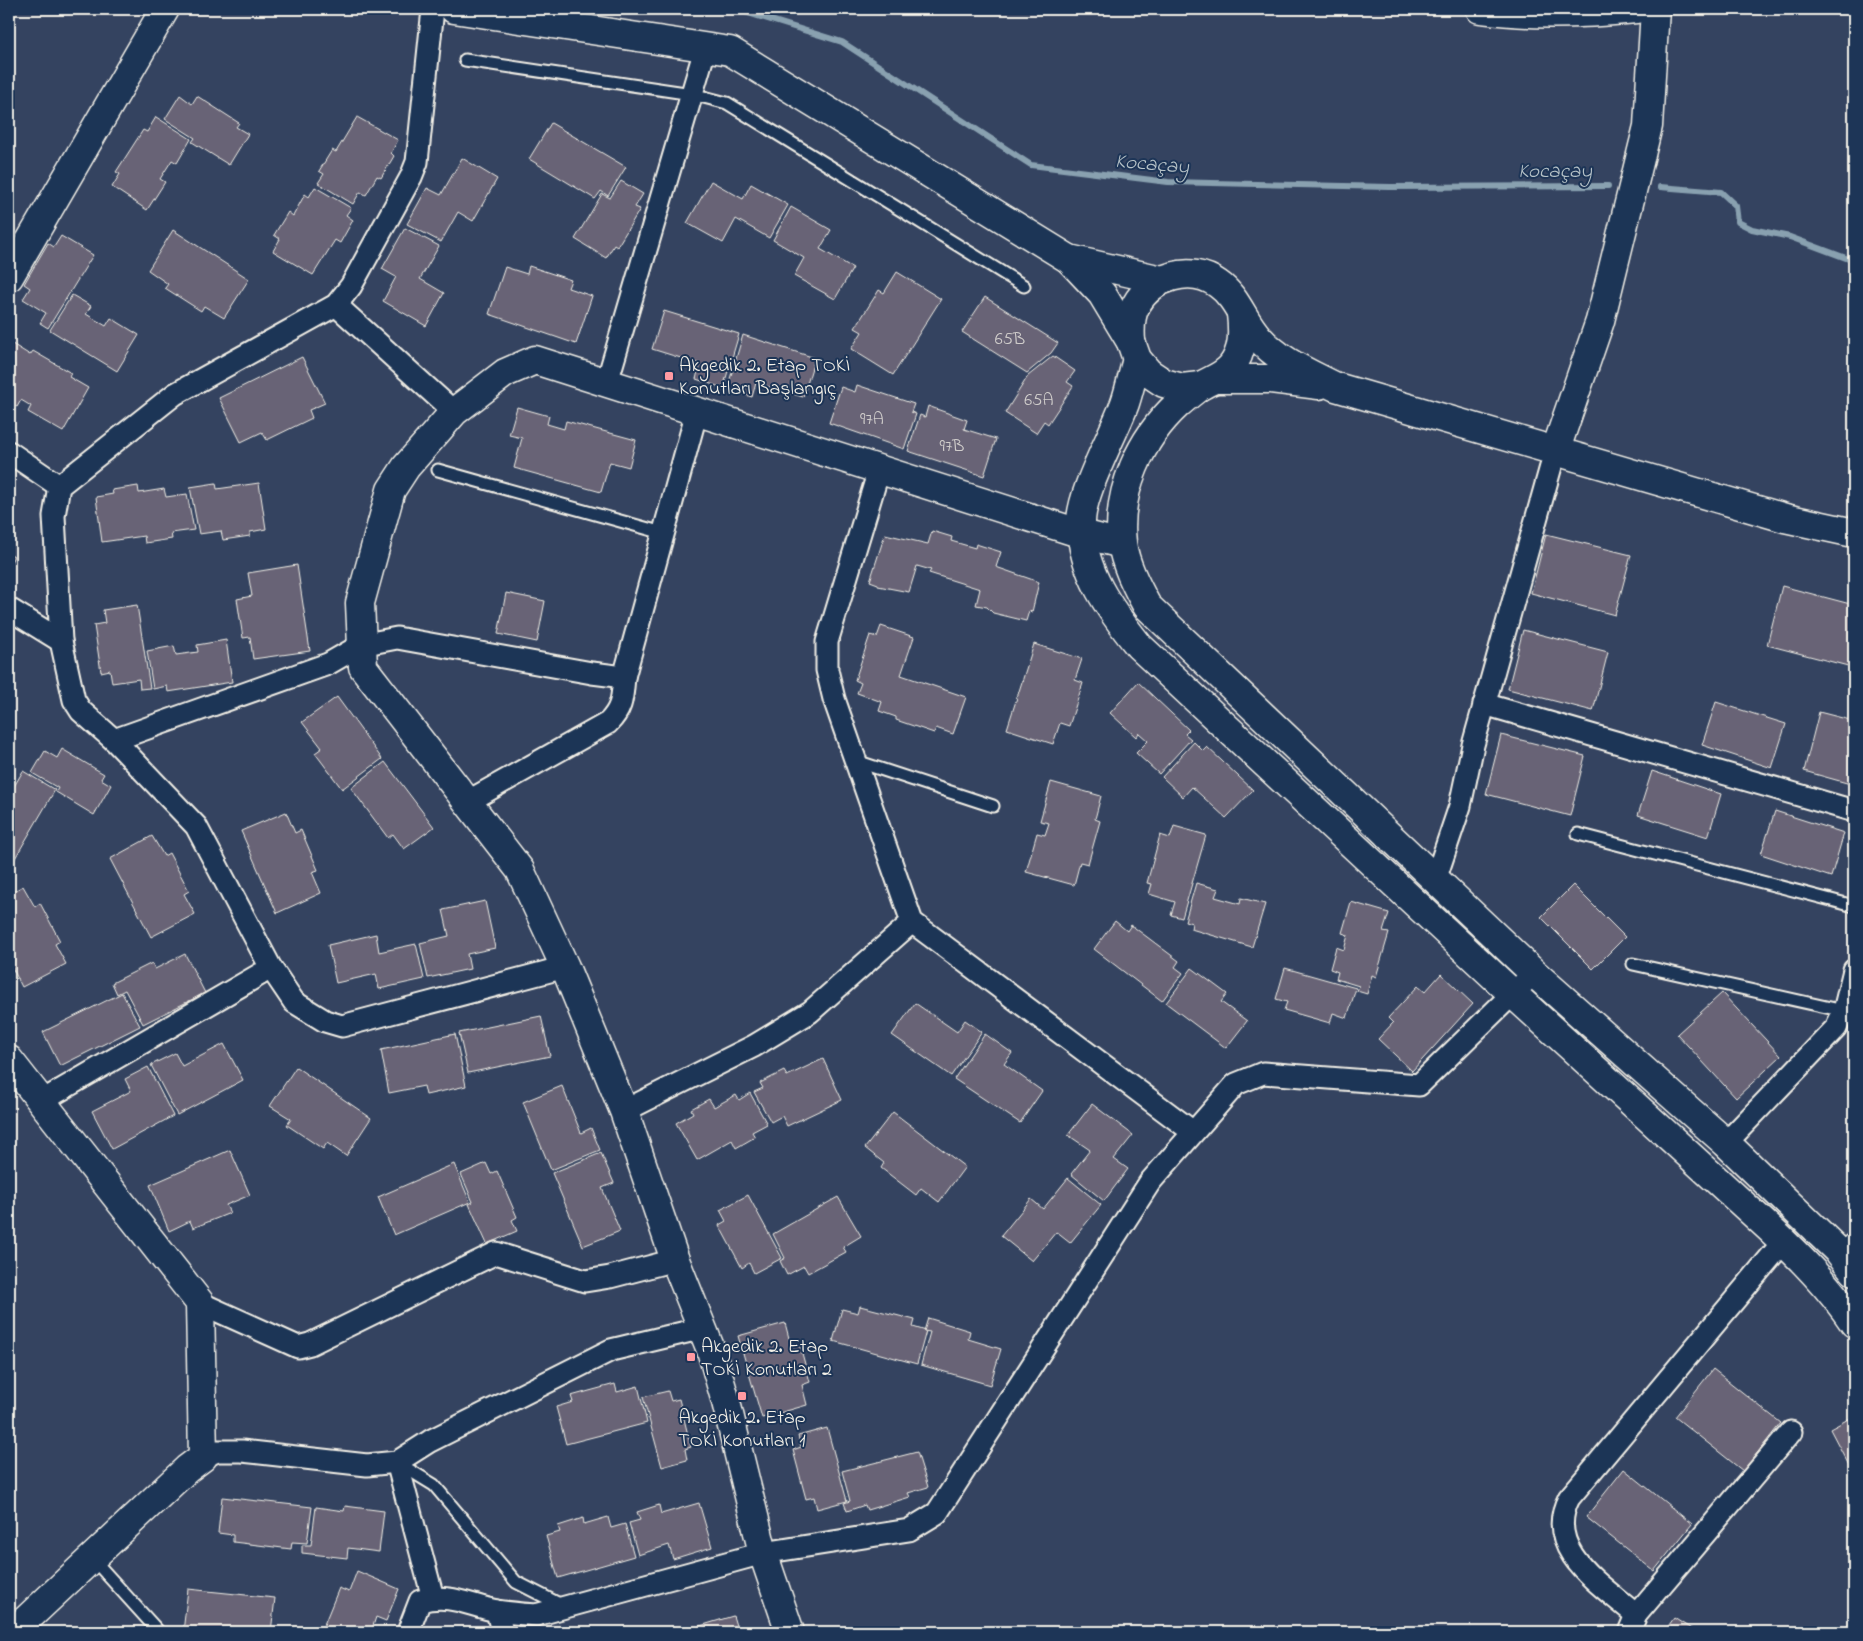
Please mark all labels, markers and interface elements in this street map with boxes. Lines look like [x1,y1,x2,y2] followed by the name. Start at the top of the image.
[1114,147,1190,183] water label: Kocaçay
[1518,157,1592,187] water label: Kocaçay
[995,327,1025,353] house number: 65B
[679,352,850,405] place label: Akgedik 2. Etap TOKİ Konutları Başlangıç
[663,370,675,382] marker: Akgedik 2. Etap TOKİ Konutları Başlangıç
[1024,388,1054,414] house number: 65A
[860,407,884,433] house number: 97A
[940,434,964,460] house number: 97B
[701,1333,832,1385] place label: Akgedik 2. Etap TOKİ Konutları 2
[685,1351,697,1363] marker: Akgedik 2. Etap TOKİ Konutları 2
[736,1390,748,1402] marker: Akgedik 2. Etap TOKİ Konutları 1
[678,1404,806,1456] place label: Akgedik 2. Etap TOKİ Konutları 1

